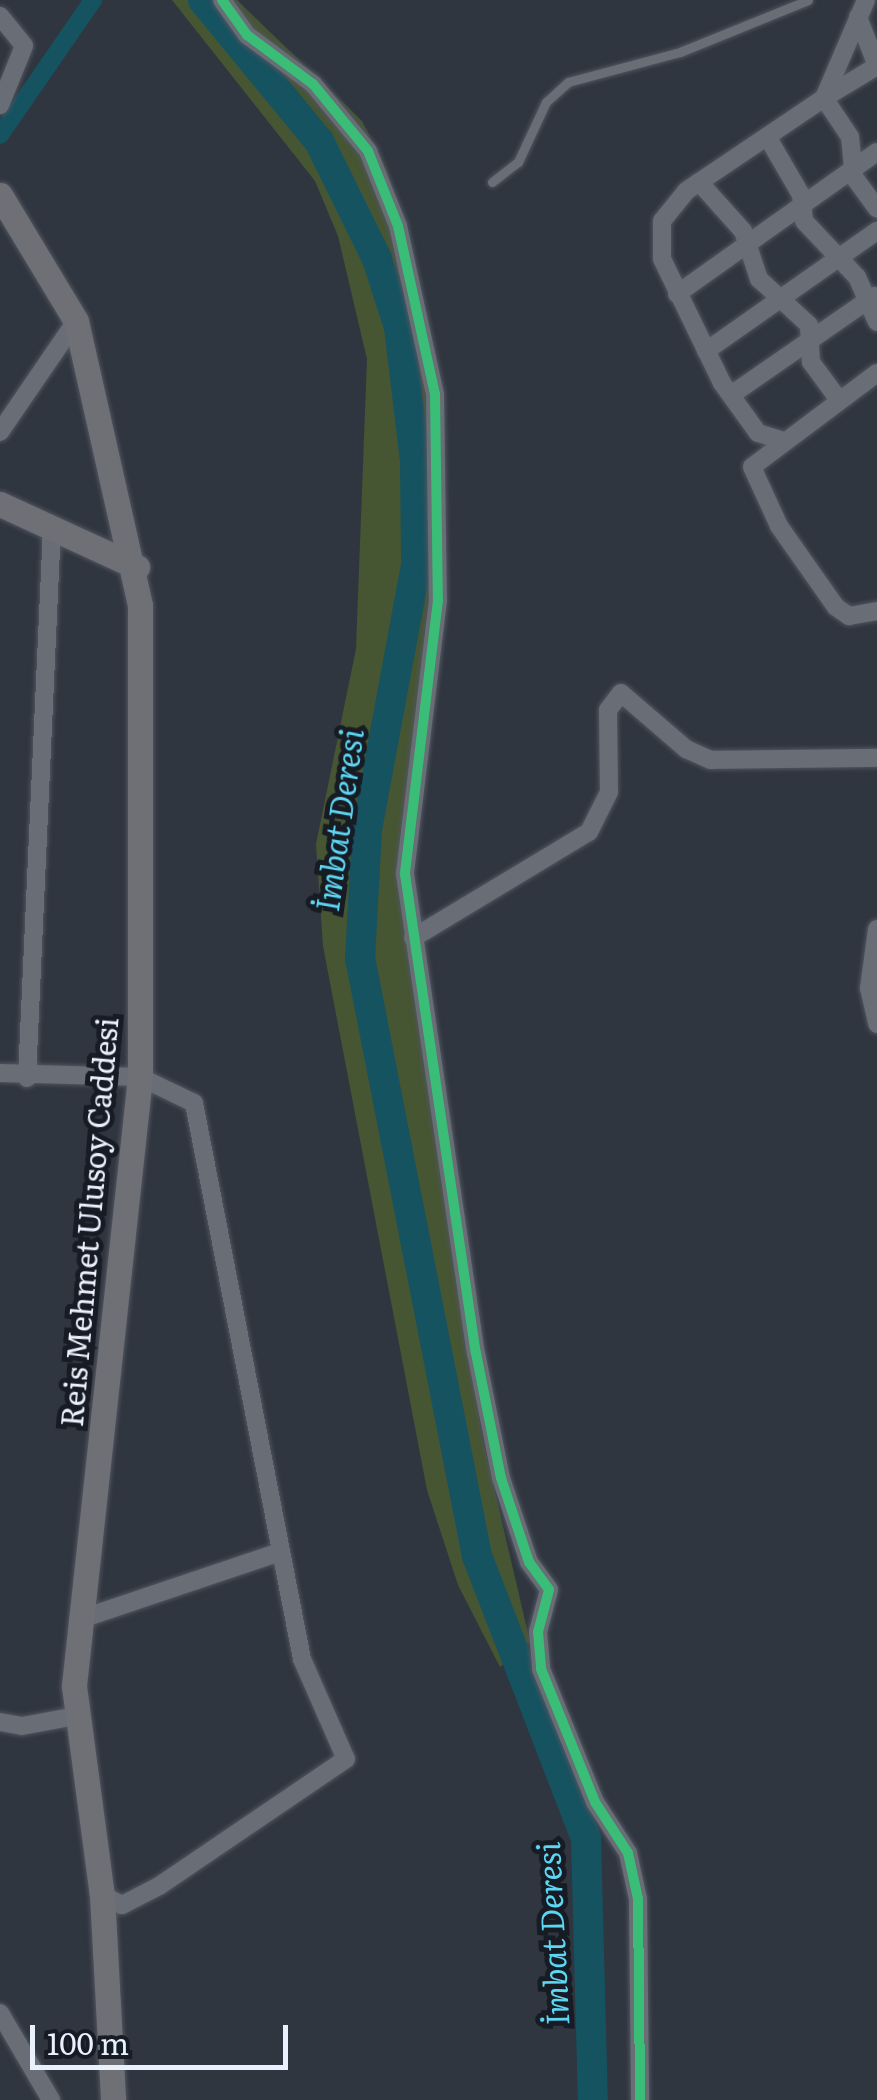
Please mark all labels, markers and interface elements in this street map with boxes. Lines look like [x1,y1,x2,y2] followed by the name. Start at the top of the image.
[306,726,370,914] water label: İmbat Deresi
[52,1016,124,1428] street label: Reis Mehmet Ulusoy Caddesi
[527,1841,575,2027] water label: İmbat Deresi
[35,2005,292,2067] scale bar
[47,2020,129,2064] text: 100 m

